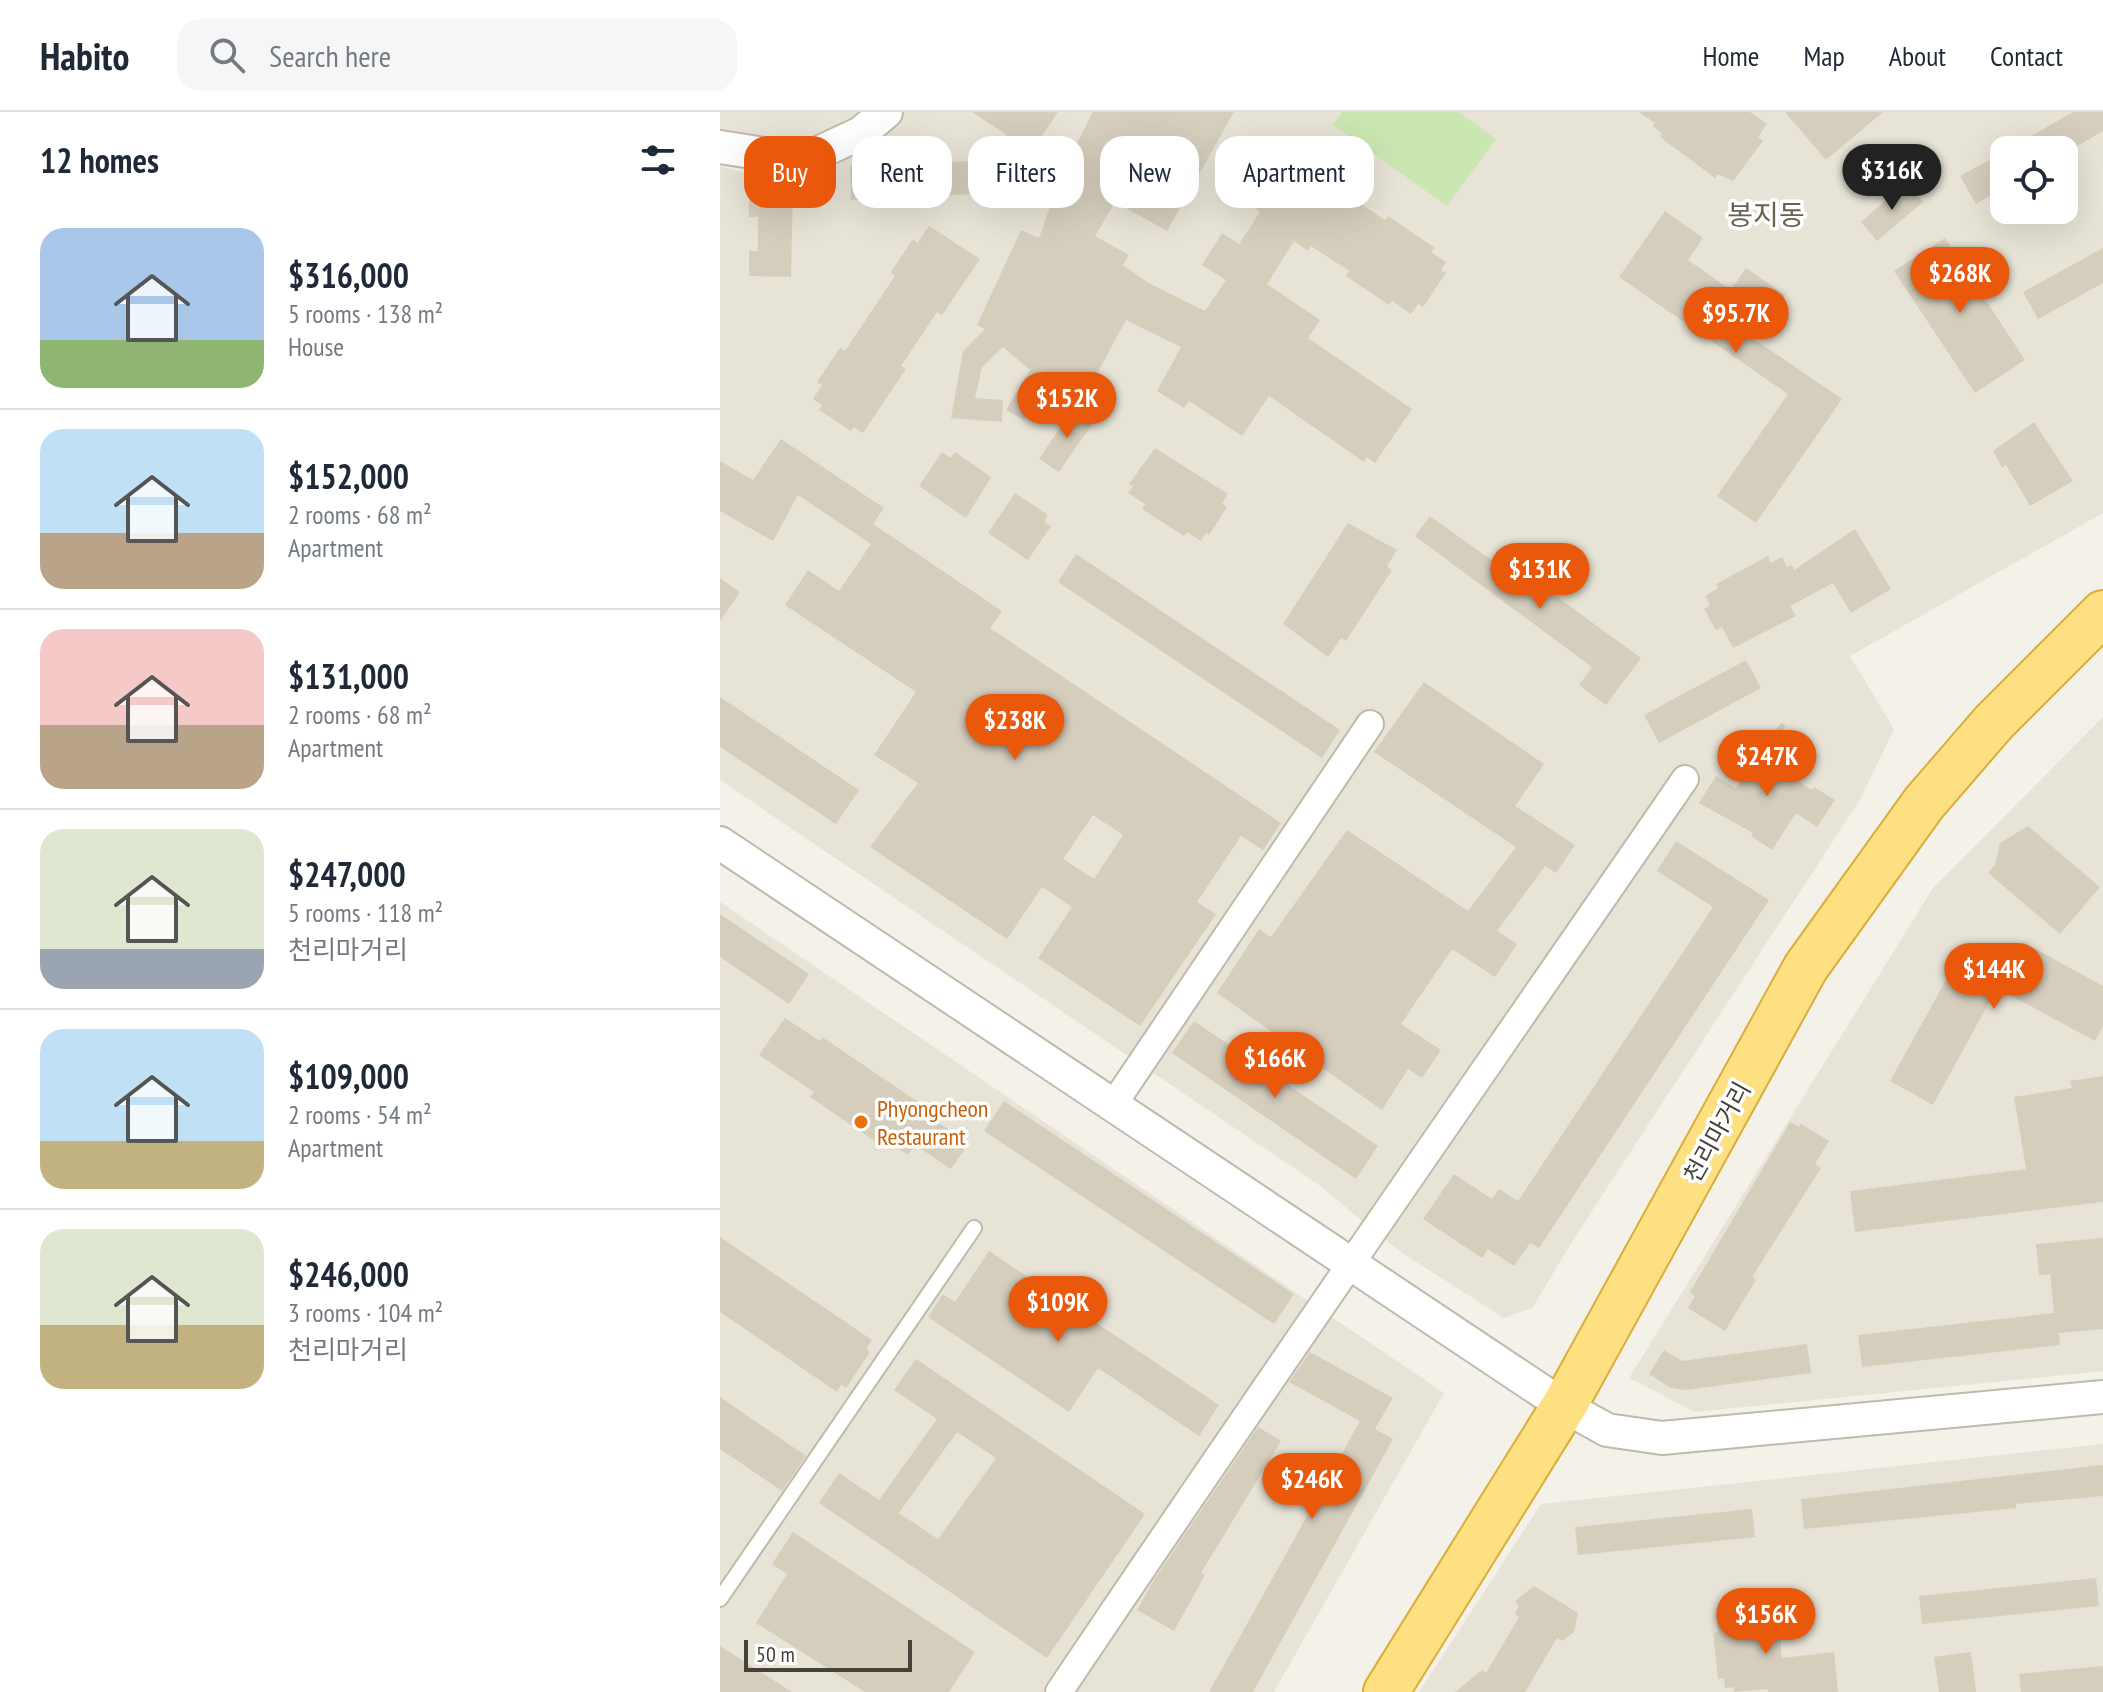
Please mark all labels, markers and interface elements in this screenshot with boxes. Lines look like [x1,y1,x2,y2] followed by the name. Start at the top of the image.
[177,19,737,91] search box
[40,31,129,80] text: Habito
[205,33,249,77] icon: search
[269,36,391,75] text: Search here
[1703,37,1759,74] text: Home
[1803,37,1845,74] text: Map
[1889,37,1946,74] text: About
[1990,37,2063,74] text: Contact
[744,136,836,208] chip: Buy
[852,136,952,208] chip: Rent
[968,136,1084,208] chip: Filters
[1100,136,1199,208] chip: New
[1215,136,1374,208] chip: Apartment
[1990,136,2078,224] map controls
[1990,136,2078,224] button: locate
[40,138,159,182] text: 12 homes
[636,138,680,182] icon: filters
[1836,144,1948,212] pin: $316K
[1860,153,1924,186] text: $316K
[1727,196,1805,233] district label: 봉지동
[1904,247,2016,315] pin: $268K
[288,253,409,297] text: $316,000
[1928,256,1992,289] text: $268K
[104,260,200,356] icon: home
[1671,287,1801,355] pin: $95.7K
[1702,296,1770,329] text: $95.7K
[288,297,443,330] text: 5 rooms · 138 m²
[288,330,344,363] text: House
[1011,372,1123,440] pin: $152K
[1035,381,1099,414] text: $152K
[288,454,409,498] text: $152,000
[104,461,200,557] icon: home
[288,498,432,531] text: 2 rooms · 68 m²
[288,531,383,564] text: Apartment
[1484,543,1596,611] pin: $131K
[1508,552,1572,585] text: $131K
[288,654,409,698] text: $131,000
[104,661,200,757] icon: home
[959,694,1071,762] pin: $238K
[288,698,432,731] text: 2 rooms · 68 m²
[983,703,1047,736] text: $238K
[1711,730,1823,798] pin: $247K
[288,731,383,764] text: Apartment
[1735,739,1799,772] text: $247K
[288,852,406,896] text: $247,000
[104,861,200,957] icon: home
[288,896,443,929] text: 5 rooms · 118 m²
[288,933,408,966] text: 천리마거리
[1938,943,2050,1011] pin: $144K
[1962,952,2026,985] text: $144K
[1219,1032,1331,1100] pin: $166K
[1243,1041,1307,1074] text: $166K
[288,1054,409,1098] text: $109,000
[104,1061,200,1157] icon: home
[1677,1076,1757,1188] street label: 천리마거리
[877,1093,988,1152] place label: Phyongcheon Restaurant
[288,1098,432,1131] text: 2 rooms · 54 m²
[852,1113,870,1131] marker: Phyongcheon Restaurant
[288,1131,383,1164] text: Apartment
[288,1252,409,1296] text: $246,000
[104,1261,200,1357] icon: home
[1002,1276,1114,1344] pin: $109K
[1026,1285,1090,1318] text: $109K
[288,1296,443,1329] text: 3 rooms · 104 m²
[288,1333,408,1366] text: 천리마거리
[1256,1453,1368,1521] pin: $246K
[1280,1462,1344,1495] text: $246K
[1710,1588,1822,1656] pin: $156K
[1734,1597,1798,1630] text: $156K
[744,1636,912,1672] scale bar
[756,1640,795,1668] text: 50 m

